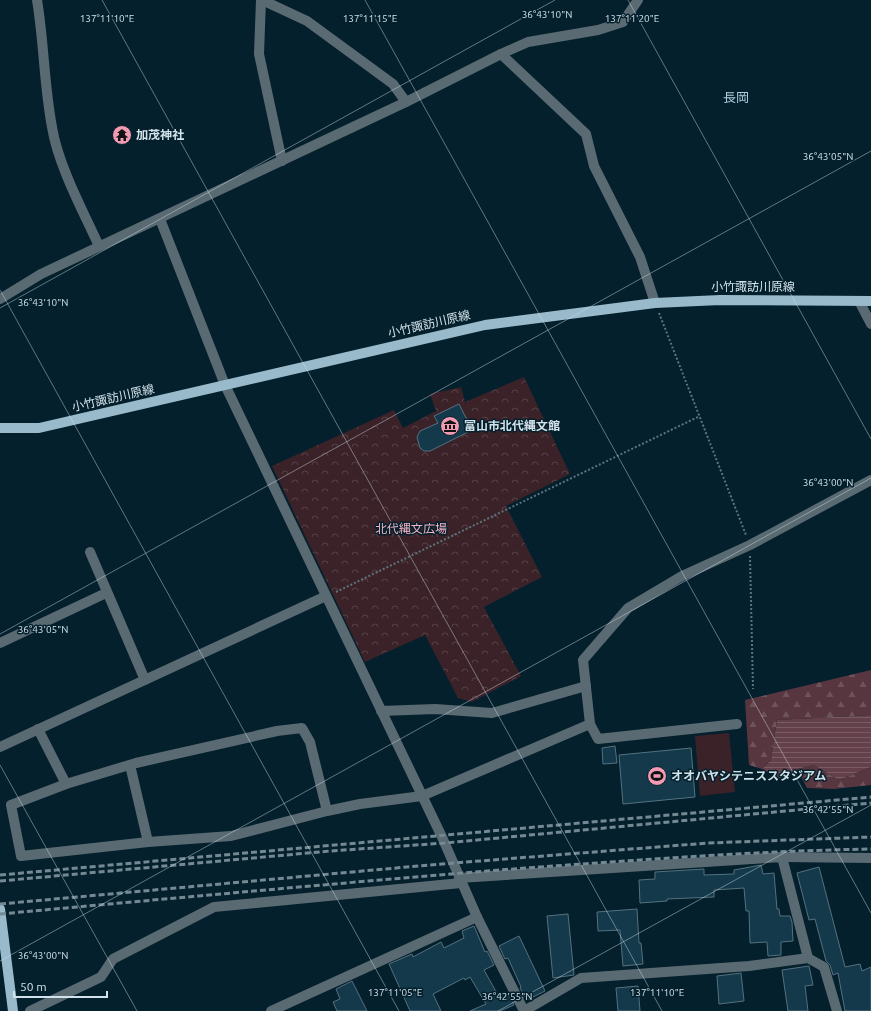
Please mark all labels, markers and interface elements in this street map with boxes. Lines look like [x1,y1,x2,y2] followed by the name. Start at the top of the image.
[522,9,572,20] text: 36°43'10"N
[80,13,135,24] text: 137°11'10"E
[343,13,398,24] text: 137°11'15"E
[605,13,660,24] text: 137°11'20"E
[723,90,749,104] district label: 長岡
[111,124,133,146] temple icon: 加茂神社
[136,128,184,141] place label: 加茂神社
[803,151,853,162] text: 36°43'05"N
[711,280,795,293] street label: 小竹諏訪川原線
[18,297,68,308] text: 36°43'10"N
[386,308,471,339] street label: 小竹諏訪川原線
[70,382,155,413] street label: 小竹諏訪川原線
[439,415,461,437] museum icon: 富山市北代縄文館
[464,419,560,432] place label: 富山市北代縄文館
[803,477,853,488] text: 36°43'00"N
[375,522,447,535] park label: 北代縄文広場
[18,624,68,635] text: 36°43'05"N
[646,765,668,787] sports icon: オオバヤシテニススタジアム
[671,769,826,782] place label: オオバヤシテニススタジアム
[803,804,853,815] text: 36°42'55"N
[18,950,68,961] text: 36°43'00"N
[14,973,107,999] scale bar
[20,980,47,993] text: 50 m
[368,987,423,998] text: 137°11'05"E
[630,987,685,998] text: 137°11'10"E
[482,991,532,1002] text: 36°42'55"N

